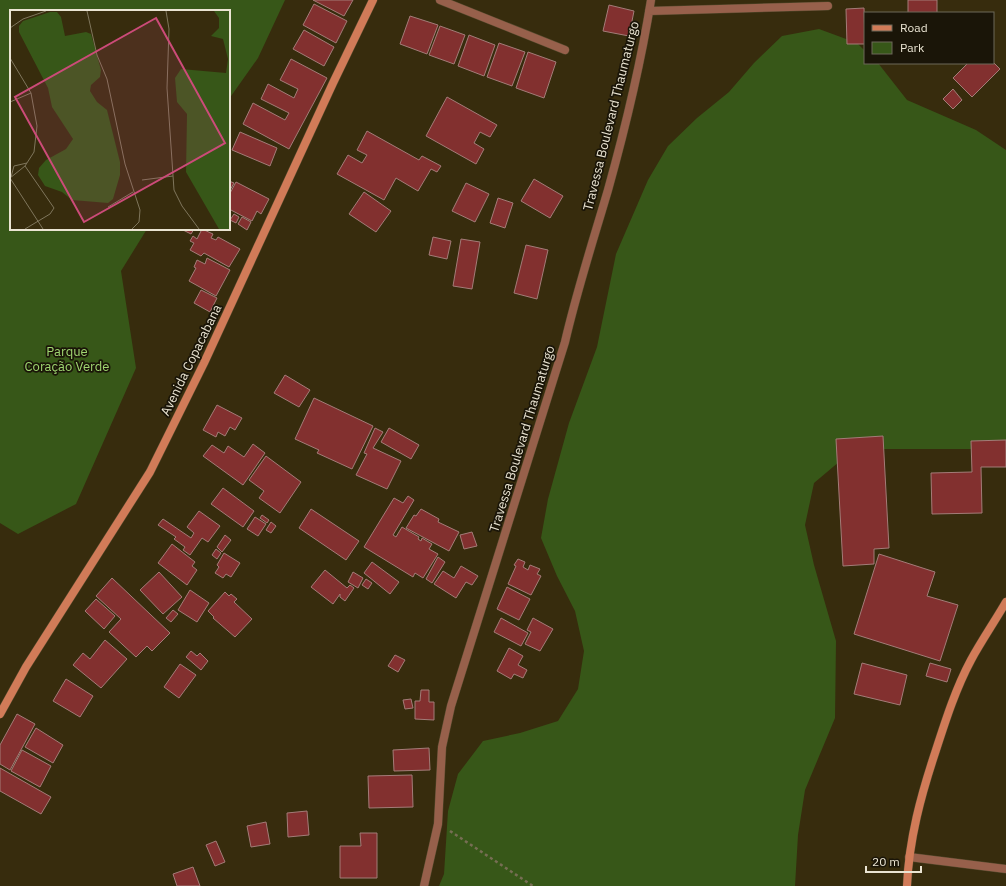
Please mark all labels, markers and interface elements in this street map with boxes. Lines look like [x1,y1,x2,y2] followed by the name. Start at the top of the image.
[10,10,230,230] inset map
[864,12,994,64] legend
[579,20,643,212] street label: Travessa Boulevard Thaumaturgo
[900,20,928,35] text: Road
[900,40,925,55] text: Park
[157,301,225,418] street label: Avenida Copacabana
[25,343,109,375] park label: Parque Coração Verde
[485,343,559,535] street label: Travessa Boulevard Thaumaturgo
[866,848,921,874] scale bar
[872,854,900,869] text: 20 m

